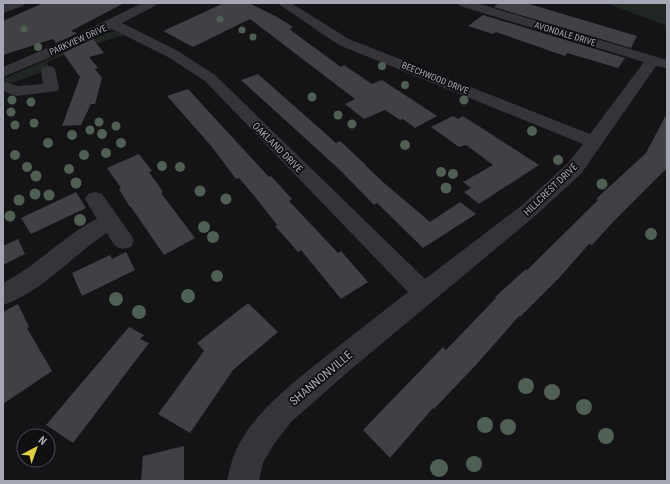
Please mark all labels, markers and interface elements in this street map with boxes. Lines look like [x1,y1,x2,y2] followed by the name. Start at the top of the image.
[533,20,597,48] street label: AVONDALE DRIVE
[48,23,109,57] street label: PARKVIEW DRIVE
[400,60,470,96] street label: BEECHWOOD DRIVE
[250,120,305,175] street label: OAKLAND DRIVE
[521,161,580,218] street label: HILLCREST DRIVE
[287,348,355,408] street label: SHANNONVILLE
[16,428,56,468] north arrow
[35,434,49,448] text: N

